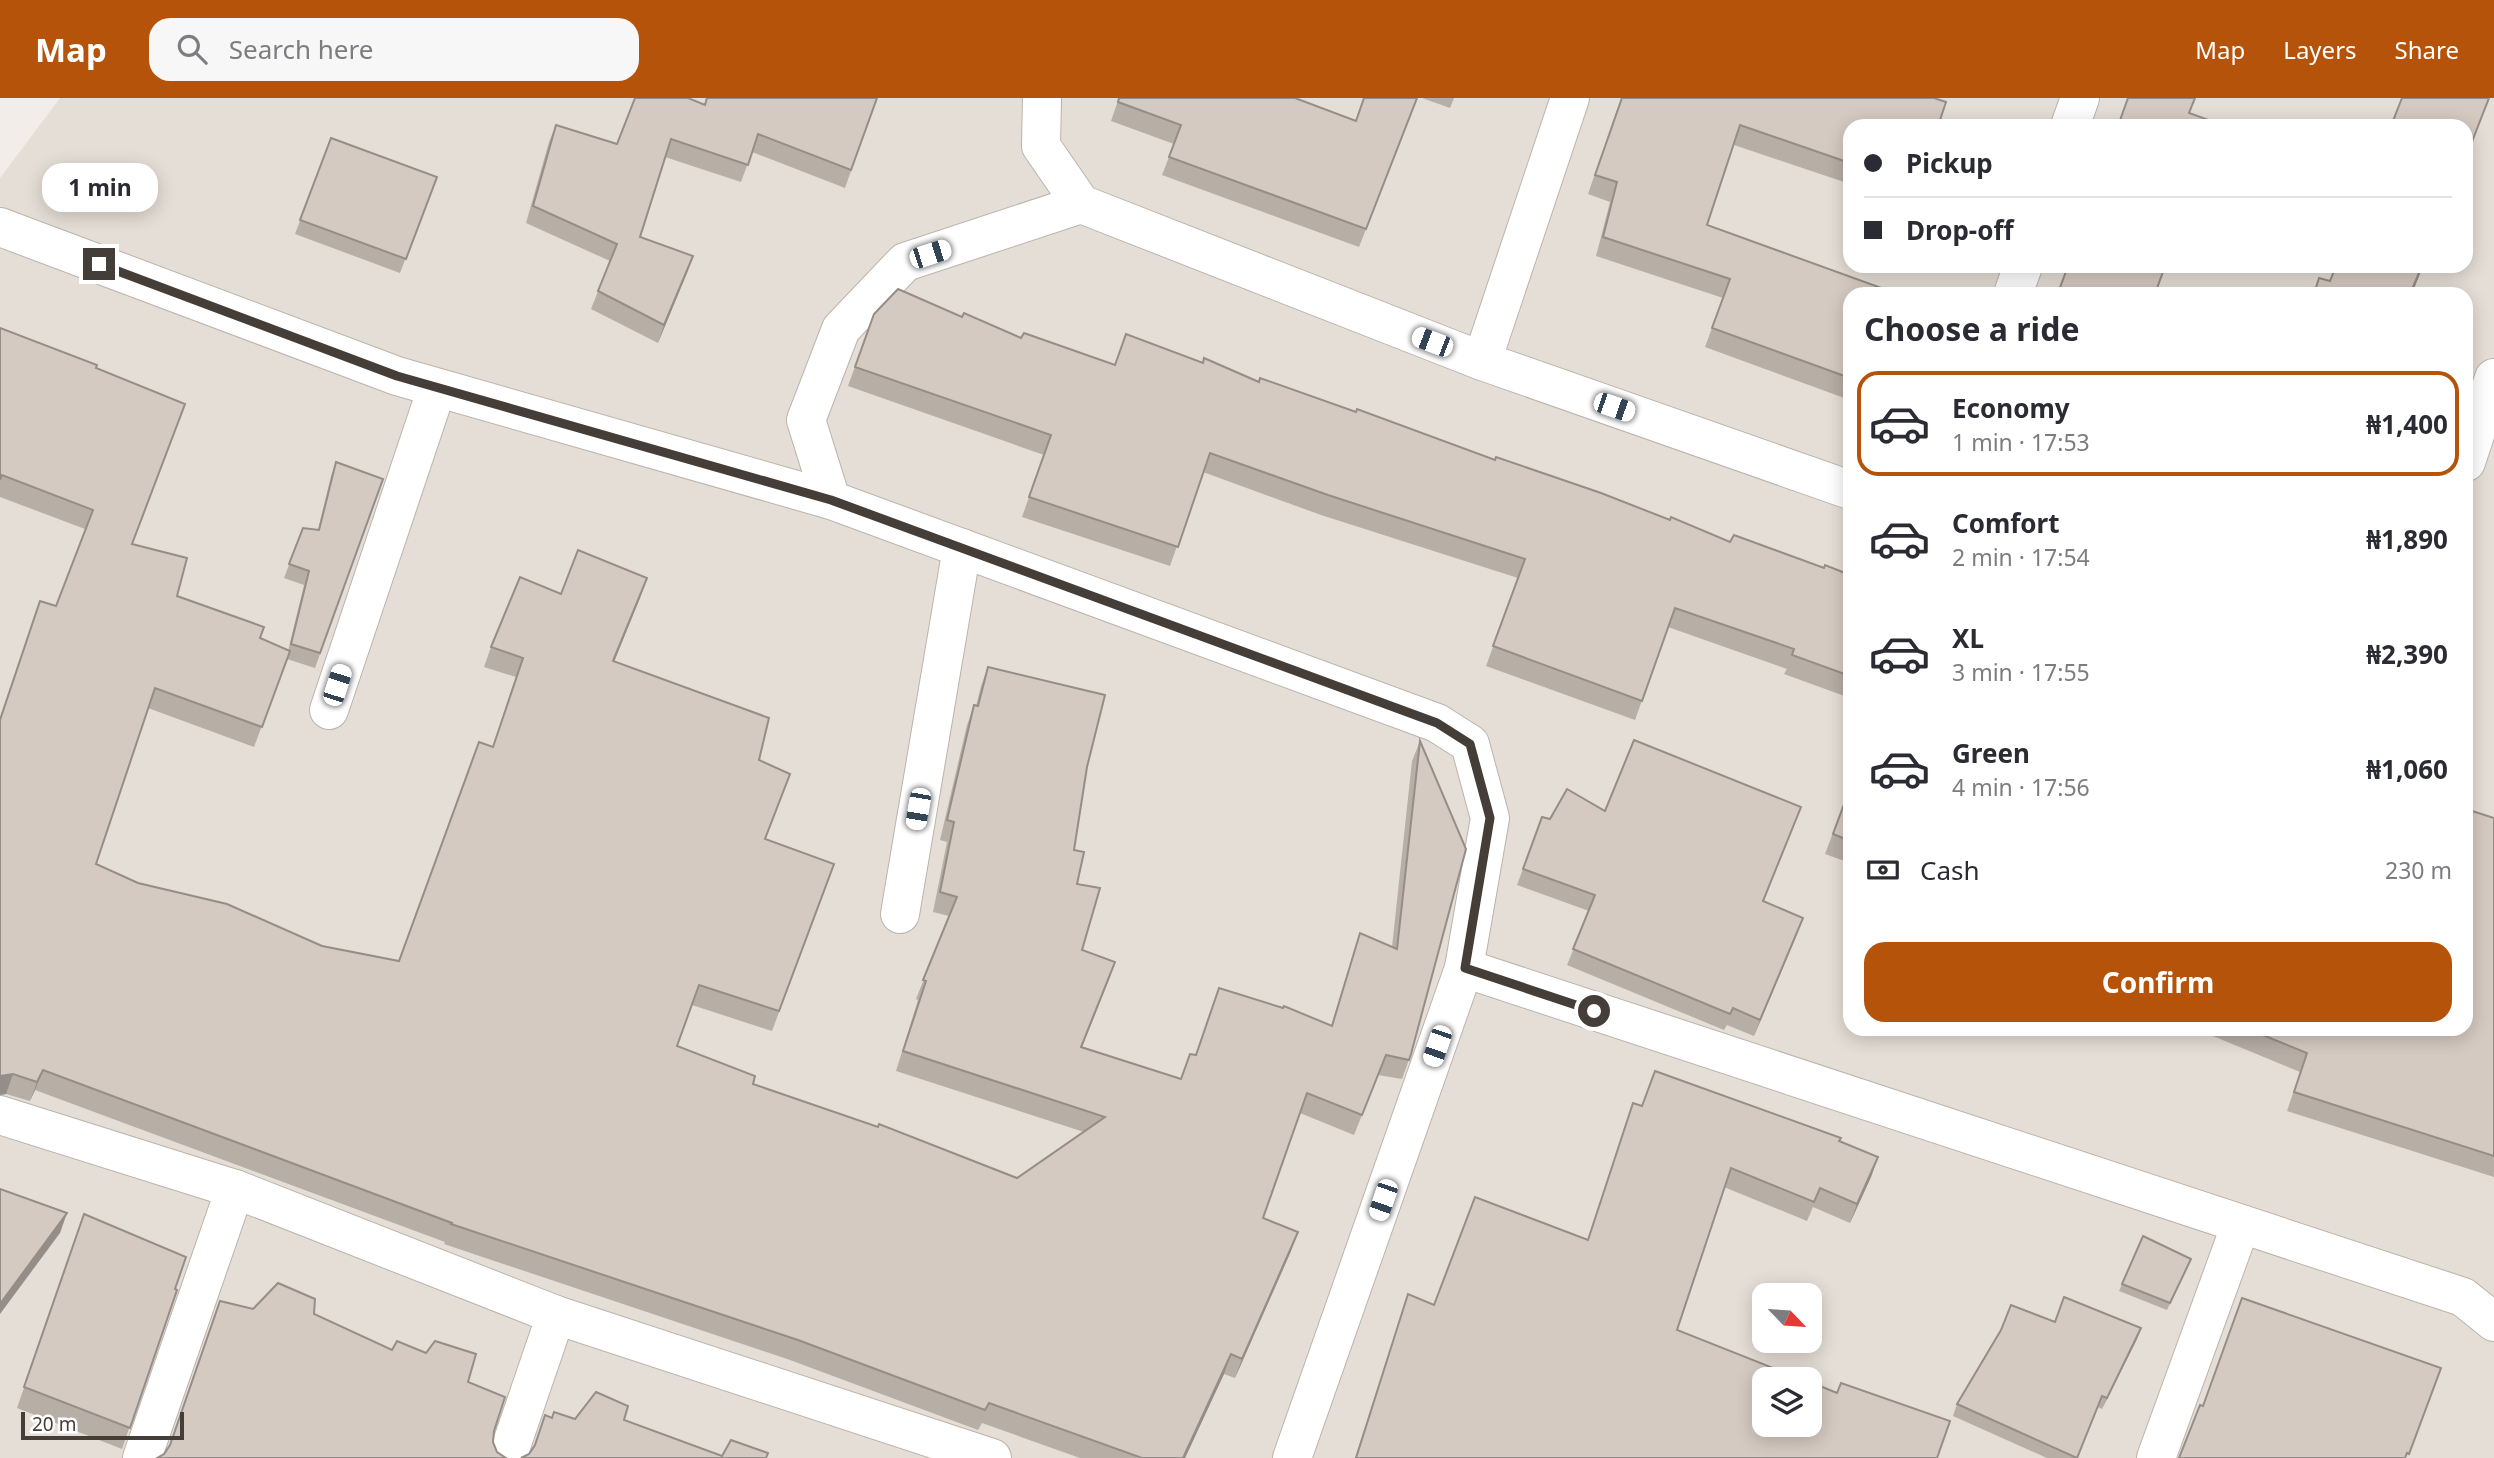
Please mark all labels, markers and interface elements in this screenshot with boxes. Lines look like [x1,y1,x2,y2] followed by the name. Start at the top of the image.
[149,18,639,81] search box
[35,27,107,72] text: Map
[173,30,211,68] icon: search
[229,31,373,67] text: Search here
[2195,33,2245,66] text: Map
[2283,33,2357,66] text: Layers
[2395,33,2459,66] text: Share
[1906,145,1993,181] text: Pickup
[41,162,157,212] callout: 1 min
[68,171,132,203] text: 1 min
[1906,212,2013,248] text: Drop-off
[907,238,954,270] car
[83,248,115,280] route end
[1864,307,2080,350] text: Choose a ride
[1409,325,1456,359] car
[1591,390,1638,424] car
[1952,390,2070,426] text: Economy
[1868,392,1931,455] icon: car
[2366,406,2448,442] text: ₦1,400
[1952,426,2090,458] text: 1 min · 17:53
[1952,505,2060,541] text: Comfort
[1868,507,1931,570] icon: car
[2366,521,2448,557] text: ₦1,890
[1952,541,2090,573] text: 2 min · 17:54
[1952,620,1984,656] text: XL
[1868,622,1931,685] icon: car
[2366,636,2448,672] text: ₦2,390
[1952,656,2090,688] text: 3 min · 17:55
[321,662,354,708] car
[1952,735,2030,771] text: Green
[1868,737,1931,800] icon: car
[2366,751,2448,787] text: ₦1,060
[1952,771,2090,803] text: 4 min · 17:56
[905,786,932,832] car
[1864,851,1902,889] icon: cash
[1920,852,1980,888] text: Cash
[2385,854,2452,886] text: 230 m
[1864,942,2452,1022] button: Confirm
[1578,995,1610,1027] route start
[1421,1023,1454,1069] car
[1367,1177,1400,1223] car
[1752,1283,1822,1353] north arrow
[1752,1283,1822,1437] map controls
[1752,1367,1822,1437] button: layers
[21,1409,184,1441] scale bar
[32,1411,76,1437] text: 20 m

